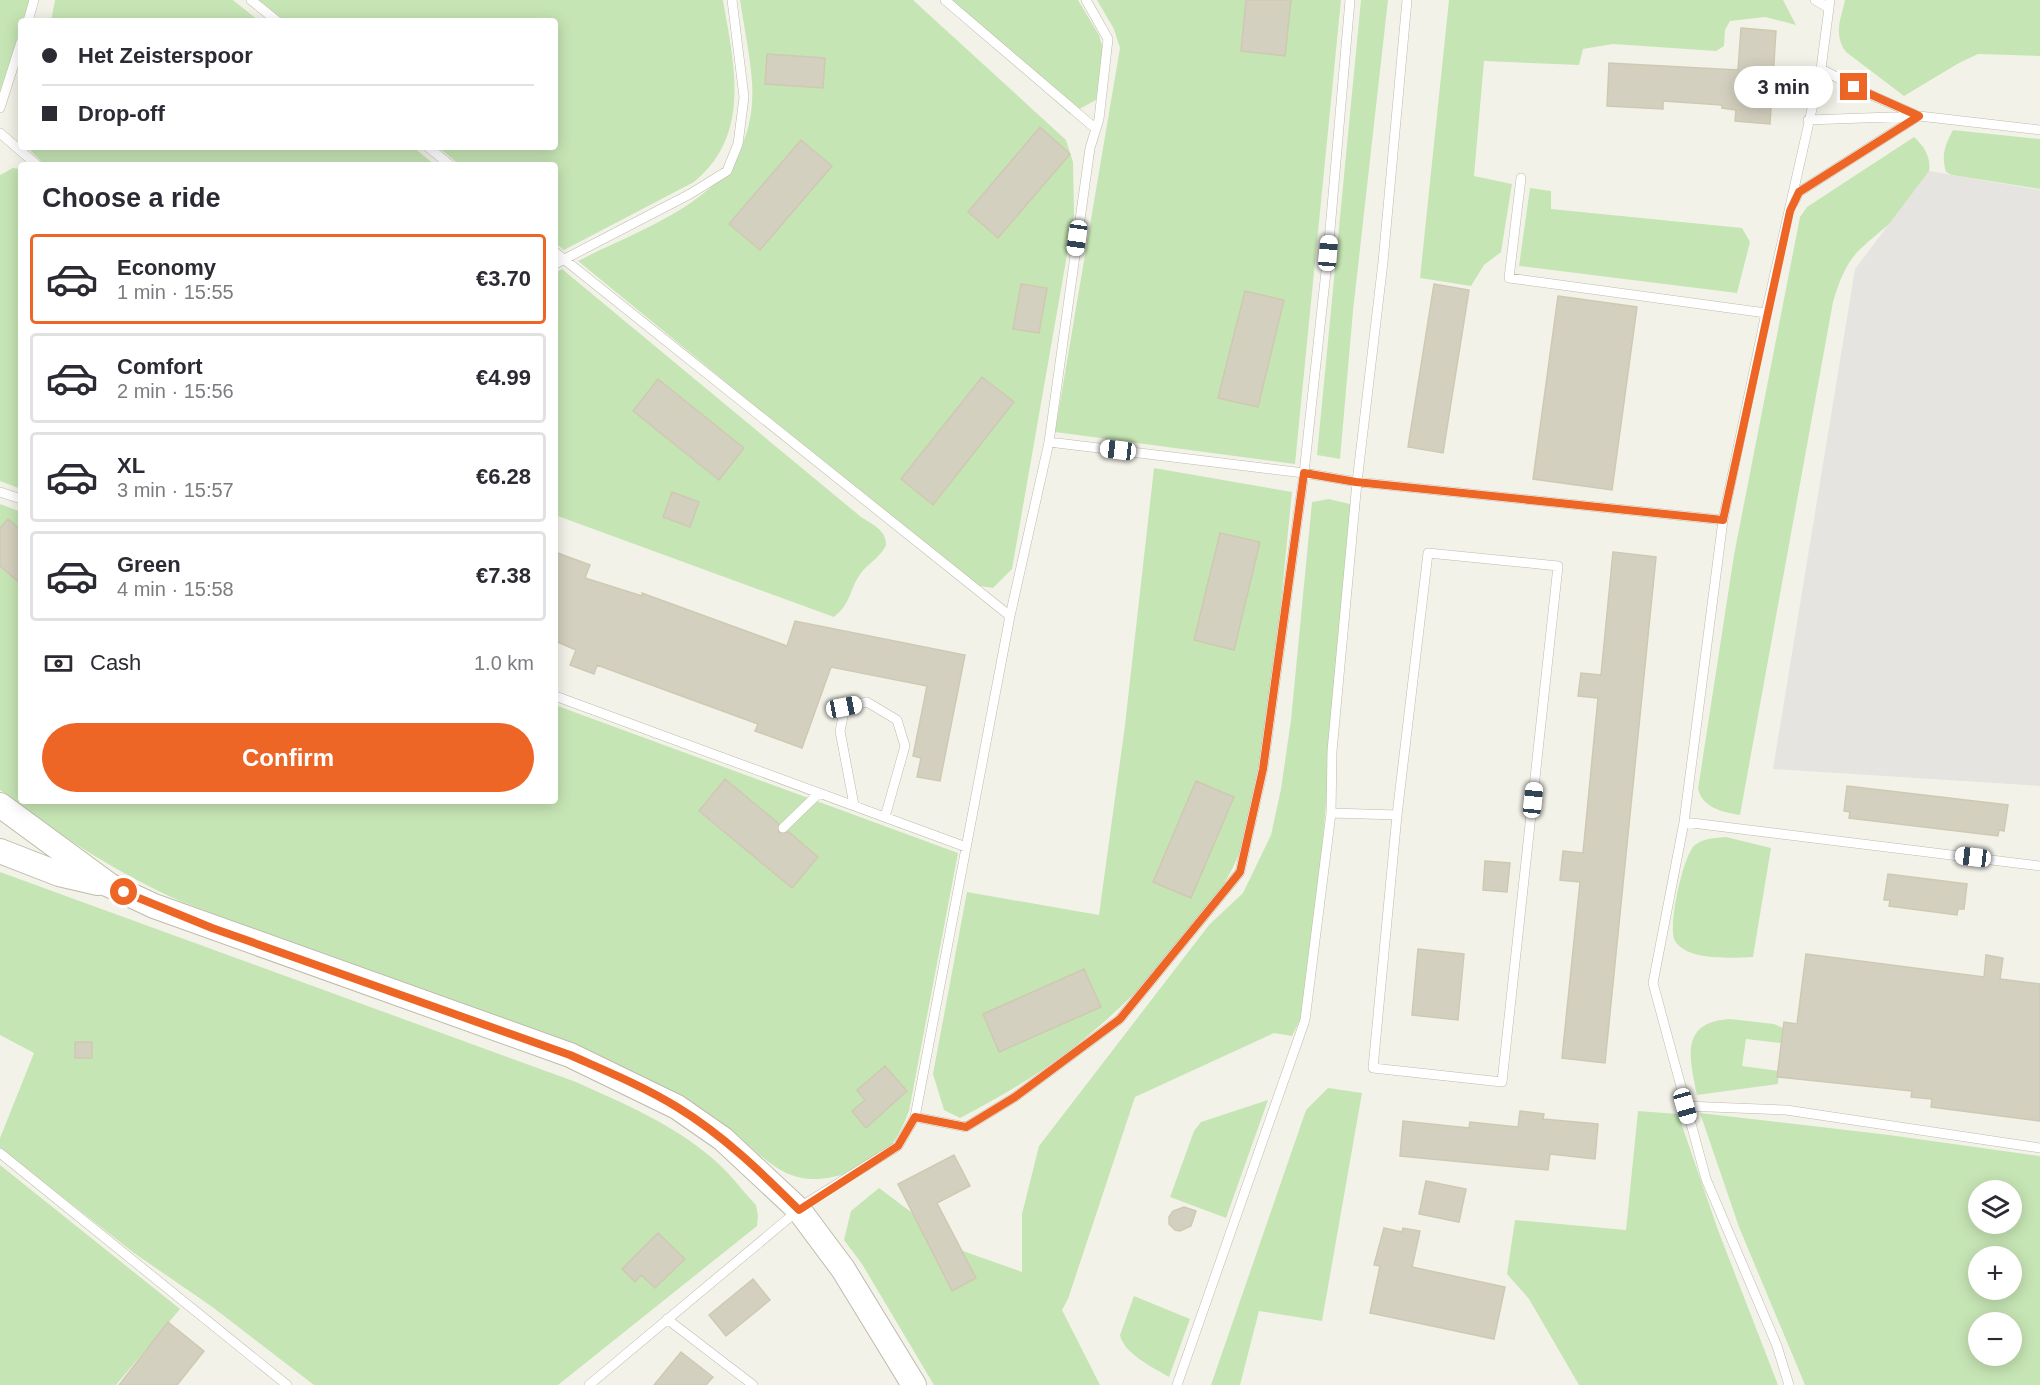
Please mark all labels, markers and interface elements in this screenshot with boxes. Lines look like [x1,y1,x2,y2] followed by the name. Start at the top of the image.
[78,43,253,68] text: Het Zeisterspoor
[1734,66,1833,108] callout: 3 min
[1840,73,1867,100] route end
[1757,76,1810,98] text: 3 min
[78,101,165,126] text: Drop-off
[42,183,221,213] text: Choose a ride
[1066,219,1088,257] car
[1317,234,1339,272] car
[45,252,99,306] icon: car
[117,255,216,280] text: Economy
[476,266,531,291] text: €3.70
[117,281,234,303] text: 1 min · 15:55
[45,351,99,405] icon: car
[117,354,203,379] text: Comfort
[476,365,531,390] text: €4.99
[117,380,234,402] text: 2 min · 15:56
[1099,439,1137,461] car
[45,450,99,504] icon: car
[117,453,145,478] text: XL
[476,464,531,489] text: €6.28
[117,479,234,501] text: 3 min · 15:57
[45,549,99,603] icon: car
[117,552,181,577] text: Green
[476,563,531,588] text: €7.38
[117,578,234,600] text: 4 min · 15:58
[42,647,75,680] icon: cash
[90,650,141,675] text: Cash
[474,652,534,674] text: 1.0 km
[825,695,863,719] car
[42,723,534,792] button: Confirm
[1522,781,1544,819] car
[1954,846,1992,868] car
[110,878,137,905] route start
[1671,1086,1699,1126] car
[1968,1180,2022,1366] map controls
[1968,1180,2022,1234] button: layers
[1968,1246,2022,1300] button: +
[1968,1312,2022,1366] button: −

